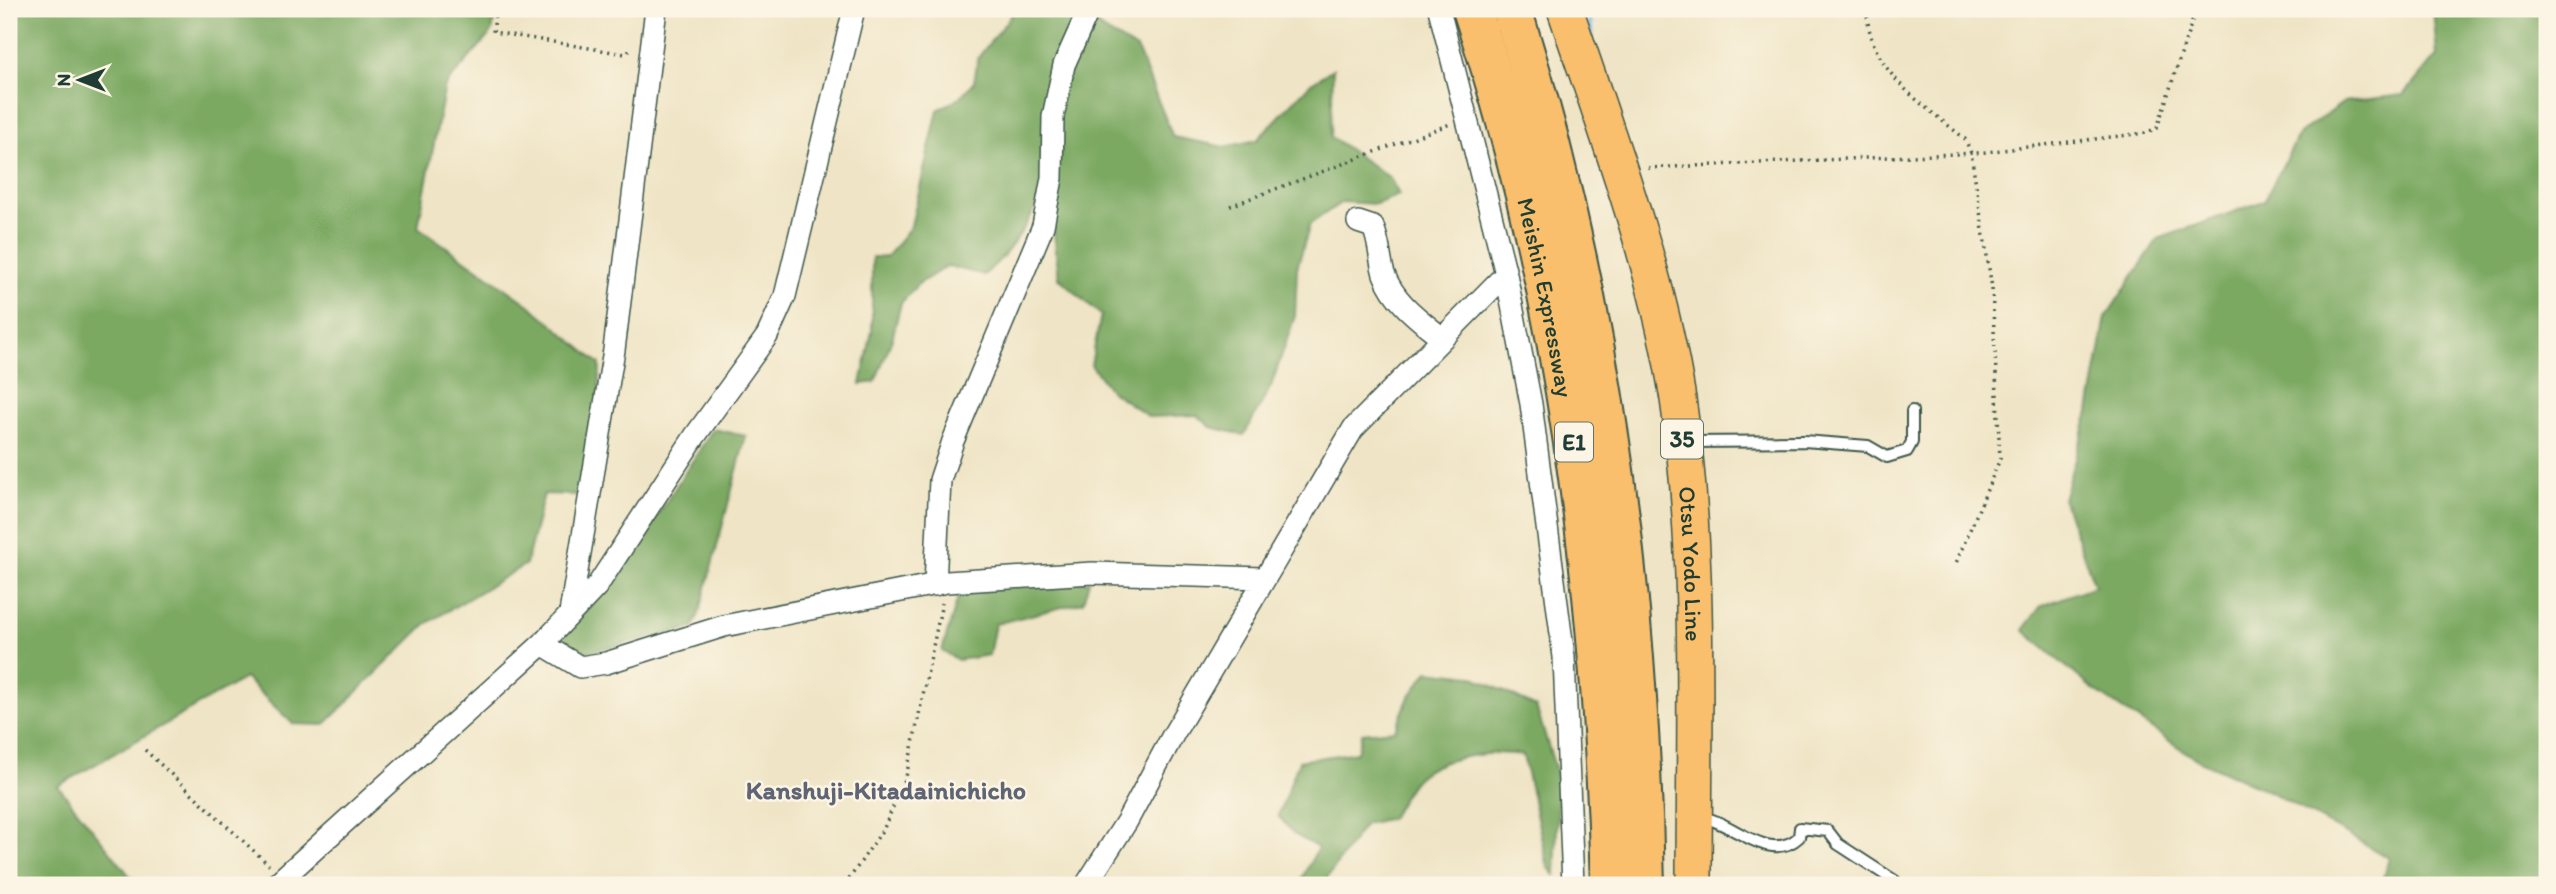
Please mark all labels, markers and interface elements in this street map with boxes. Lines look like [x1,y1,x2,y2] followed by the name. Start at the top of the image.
[46,46,116,116] north arrow
[52,74,75,86] text: N
[1512,195,1580,399] street label: Meishin Expressway
[1661,420,1703,458] road number: 35
[1555,422,1593,462] road number: E1
[1673,485,1709,642] street label: Otsu Yodo Line
[746,774,1026,806] district label: Kanshuji-Kitadainichicho

